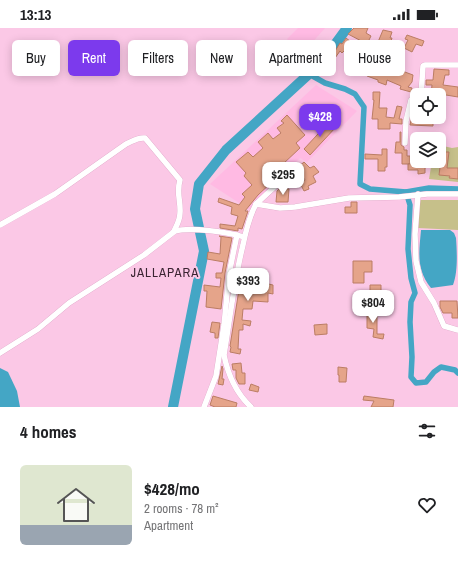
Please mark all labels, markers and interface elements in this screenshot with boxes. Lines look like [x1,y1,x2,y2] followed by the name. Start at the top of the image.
[20,4,51,25] text: 13:13
[12,40,60,76] chip: Buy
[68,40,120,76] chip: Rent
[128,40,188,76] chip: Filters
[196,40,247,76] chip: New
[255,40,336,76] chip: Apartment
[344,40,405,76] chip: House
[410,88,446,168] map controls
[410,88,446,124] button: locate
[296,104,344,138] pin: $428
[308,108,332,125] text: $428
[410,132,446,168] button: layers
[259,162,307,196] pin: $295
[271,166,295,183] text: $295
[131,264,199,281] district label: JALLAPARA
[224,268,272,302] pin: $393
[236,272,260,289] text: $393
[349,290,397,324] pin: $804
[361,294,385,311] text: $804
[20,420,77,443] text: 4 homes
[416,420,438,442] icon: filters
[144,477,200,500] text: $428/mo
[52,481,100,529] icon: home
[416,494,438,516] icon: heart
[144,500,219,517] text: 2 rooms · 78 m²
[144,517,193,534] text: Apartment

